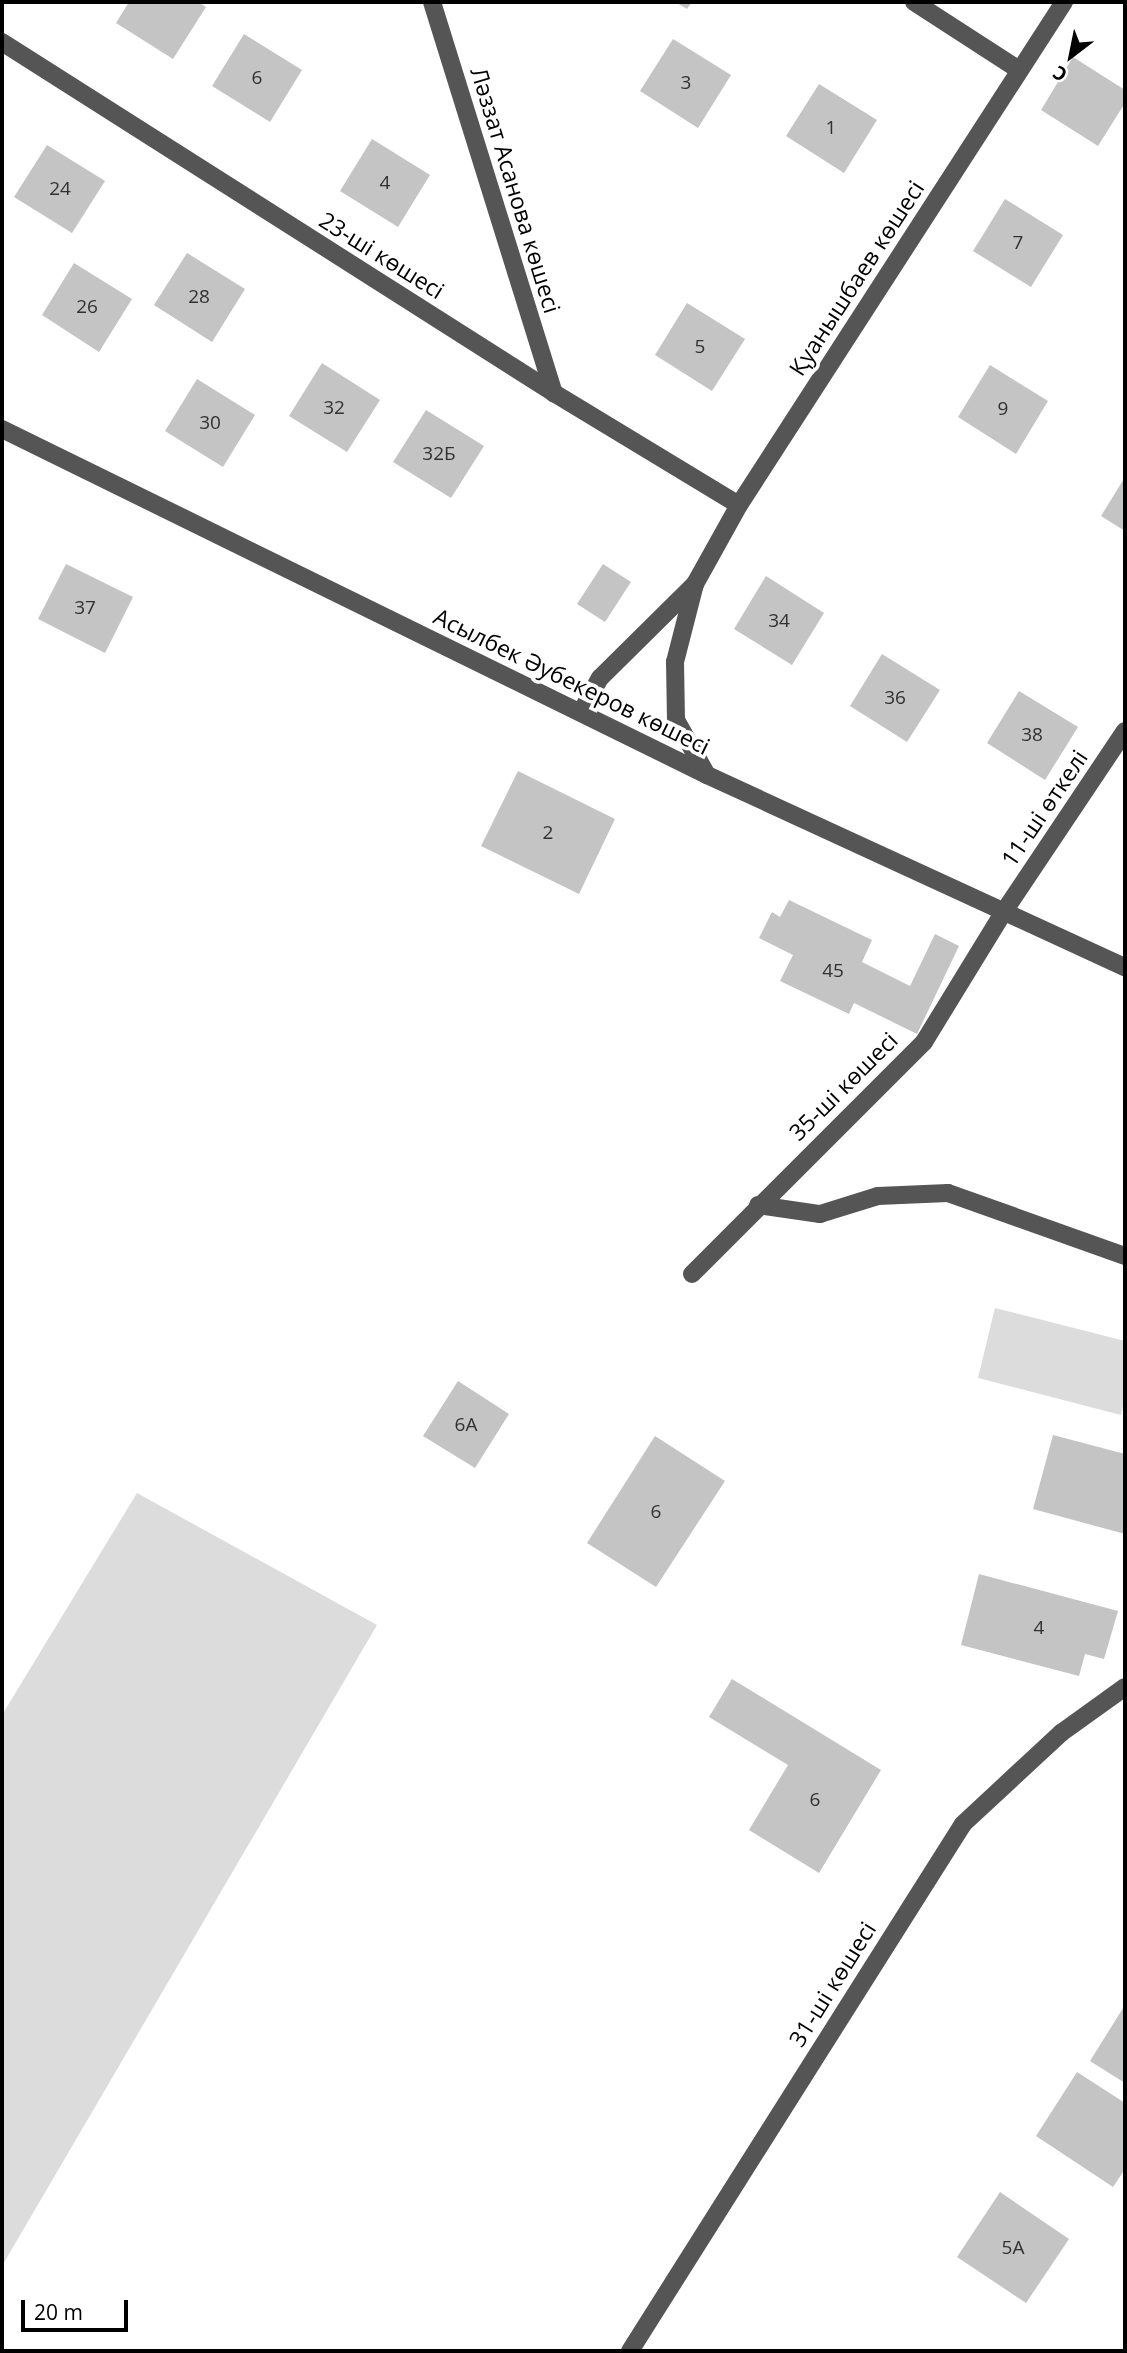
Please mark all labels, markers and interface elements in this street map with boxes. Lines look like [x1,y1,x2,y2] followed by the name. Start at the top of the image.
[1036,21,1106,91] north arrow
[1048,60,1072,88] text: С
[465,64,567,316] street label: Ләззат Асанова көшесі
[252,67,262,89] house number: 6
[681,72,691,94] house number: 3
[826,117,836,139] house number: 1
[380,172,390,194] house number: 4
[783,175,929,381] street label: Қуанышбаев көшесі
[49,178,71,200] house number: 24
[315,206,449,304] street label: 23-ші көшесі
[1013,232,1023,254] house number: 7
[188,286,210,308] house number: 28
[76,296,98,318] house number: 26
[695,336,705,358] house number: 5
[323,397,345,419] house number: 32
[998,398,1008,420] house number: 9
[199,412,221,434] house number: 30
[422,443,456,465] house number: 32Б
[74,597,96,619] house number: 37
[430,602,714,760] street label: Асылбек Әубекеров көшесі
[768,610,790,632] house number: 34
[884,687,906,709] house number: 36
[1021,724,1043,746] house number: 38
[995,745,1093,871] street label: 11-ші өткелі
[543,822,553,844] house number: 2
[822,960,844,982] house number: 45
[783,1026,903,1146] street label: 35-ші көшесі
[455,1414,477,1436] house number: 6А
[651,1501,661,1523] house number: 6
[1034,1617,1044,1639] house number: 4
[810,1789,820,1811] house number: 6
[783,1917,881,2051] street label: 31-ші көшесі
[1002,2237,1024,2259] house number: 5А
[24,2286,131,2330] scale bar
[34,2298,83,2326] text: 20 m

